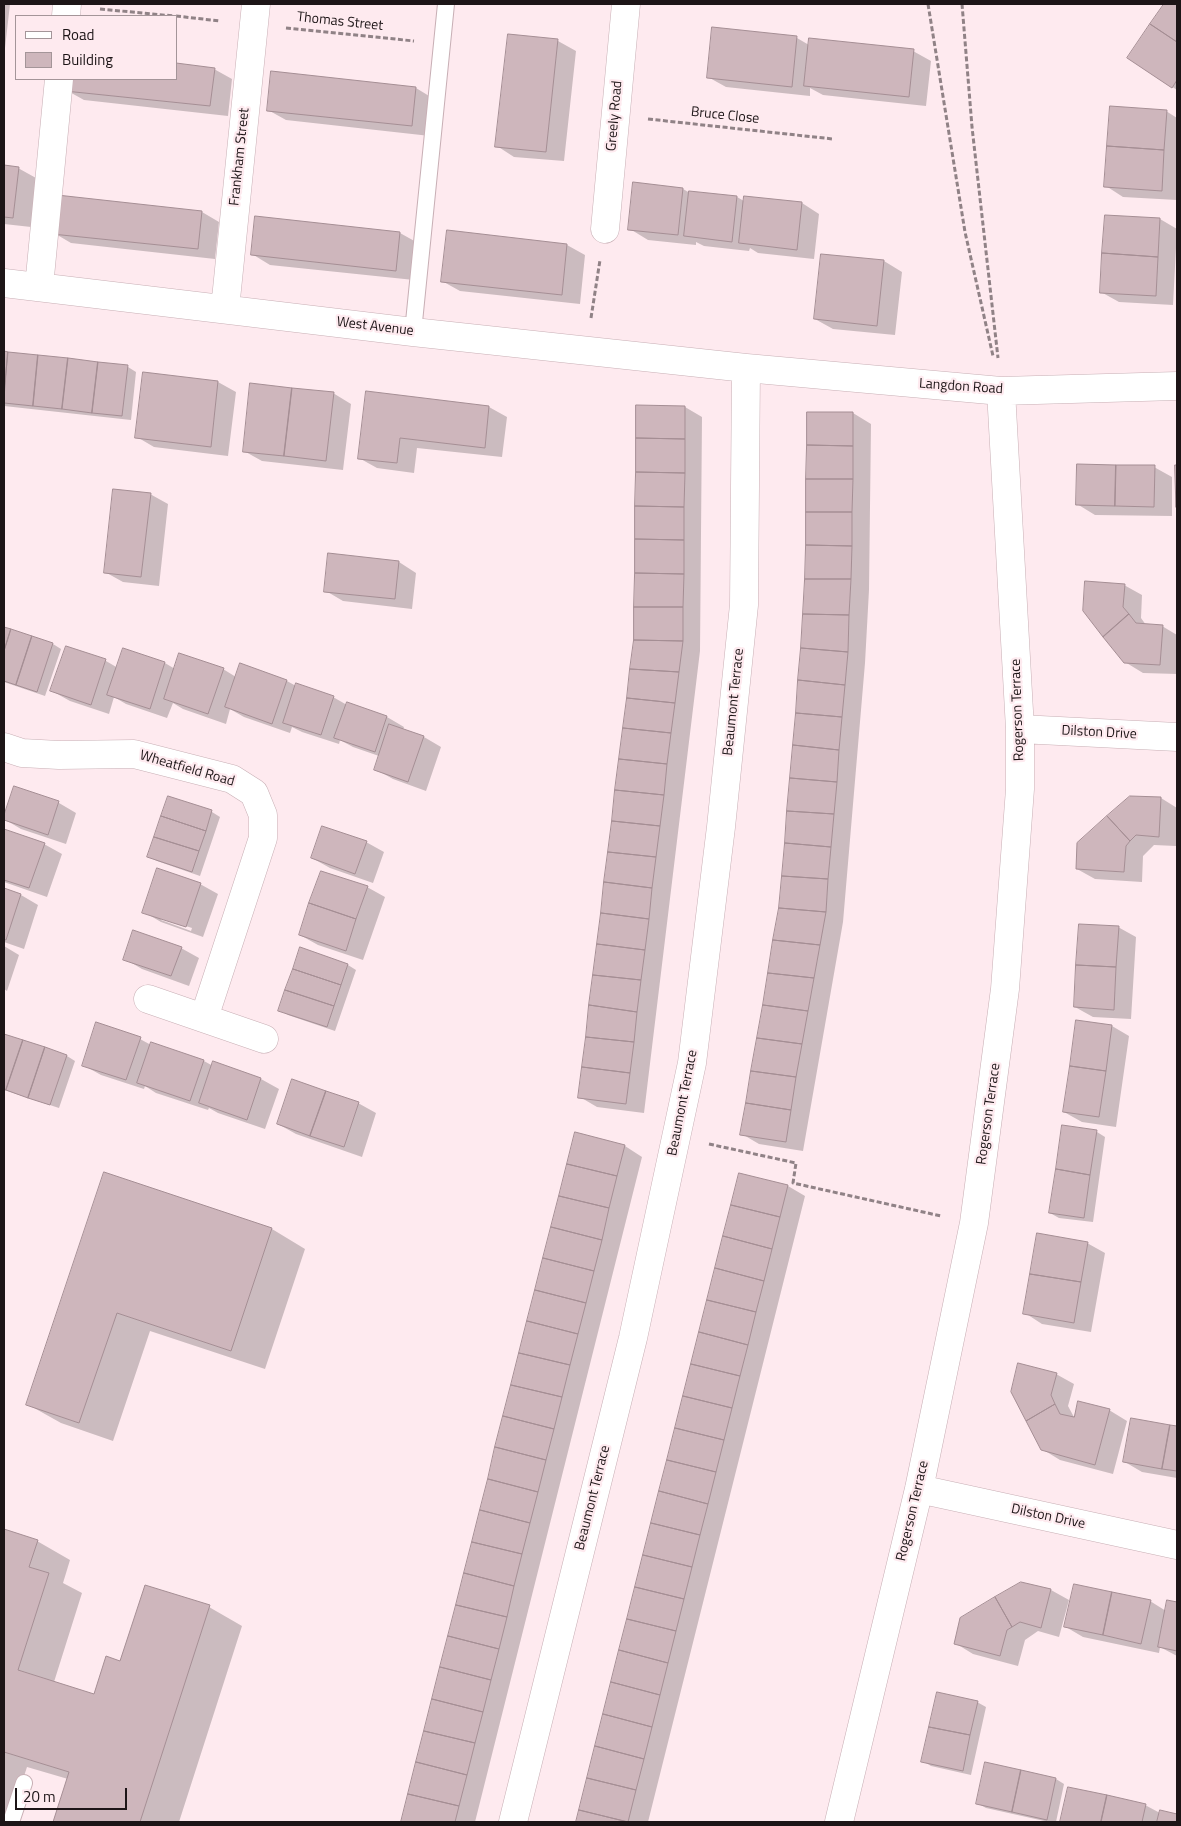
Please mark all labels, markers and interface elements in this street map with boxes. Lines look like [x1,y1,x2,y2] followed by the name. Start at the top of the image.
[296,9,384,35] street label: Thomas Street
[15,15,178,80] legend
[62,23,94,46] text: Road
[62,48,113,71] text: Building
[604,80,626,152] street label: Greely Road
[690,104,760,128] street label: Bruce Close
[226,107,254,207] street label: Frankham Street
[336,314,414,340] street label: West Avenue
[918,376,1004,398] street label: Langdon Road
[720,648,748,756] street label: Beaumont Terrace
[1008,659,1028,761] street label: Rogerson Terrace
[1061,723,1137,743] street label: Dilston Drive
[138,747,236,791] street label: Wheatfield Road
[664,1049,702,1157] street label: Beaumont Terrace
[974,1062,1004,1166] street label: Rogerson Terrace
[572,1444,614,1552] street label: Beaumont Terrace
[893,1459,933,1563] street label: Rogerson Terrace
[1009,1501,1087,1533] street label: Dilston Drive
[18,1778,130,1810] scale bar
[23,1785,56,1808] text: 20 m

